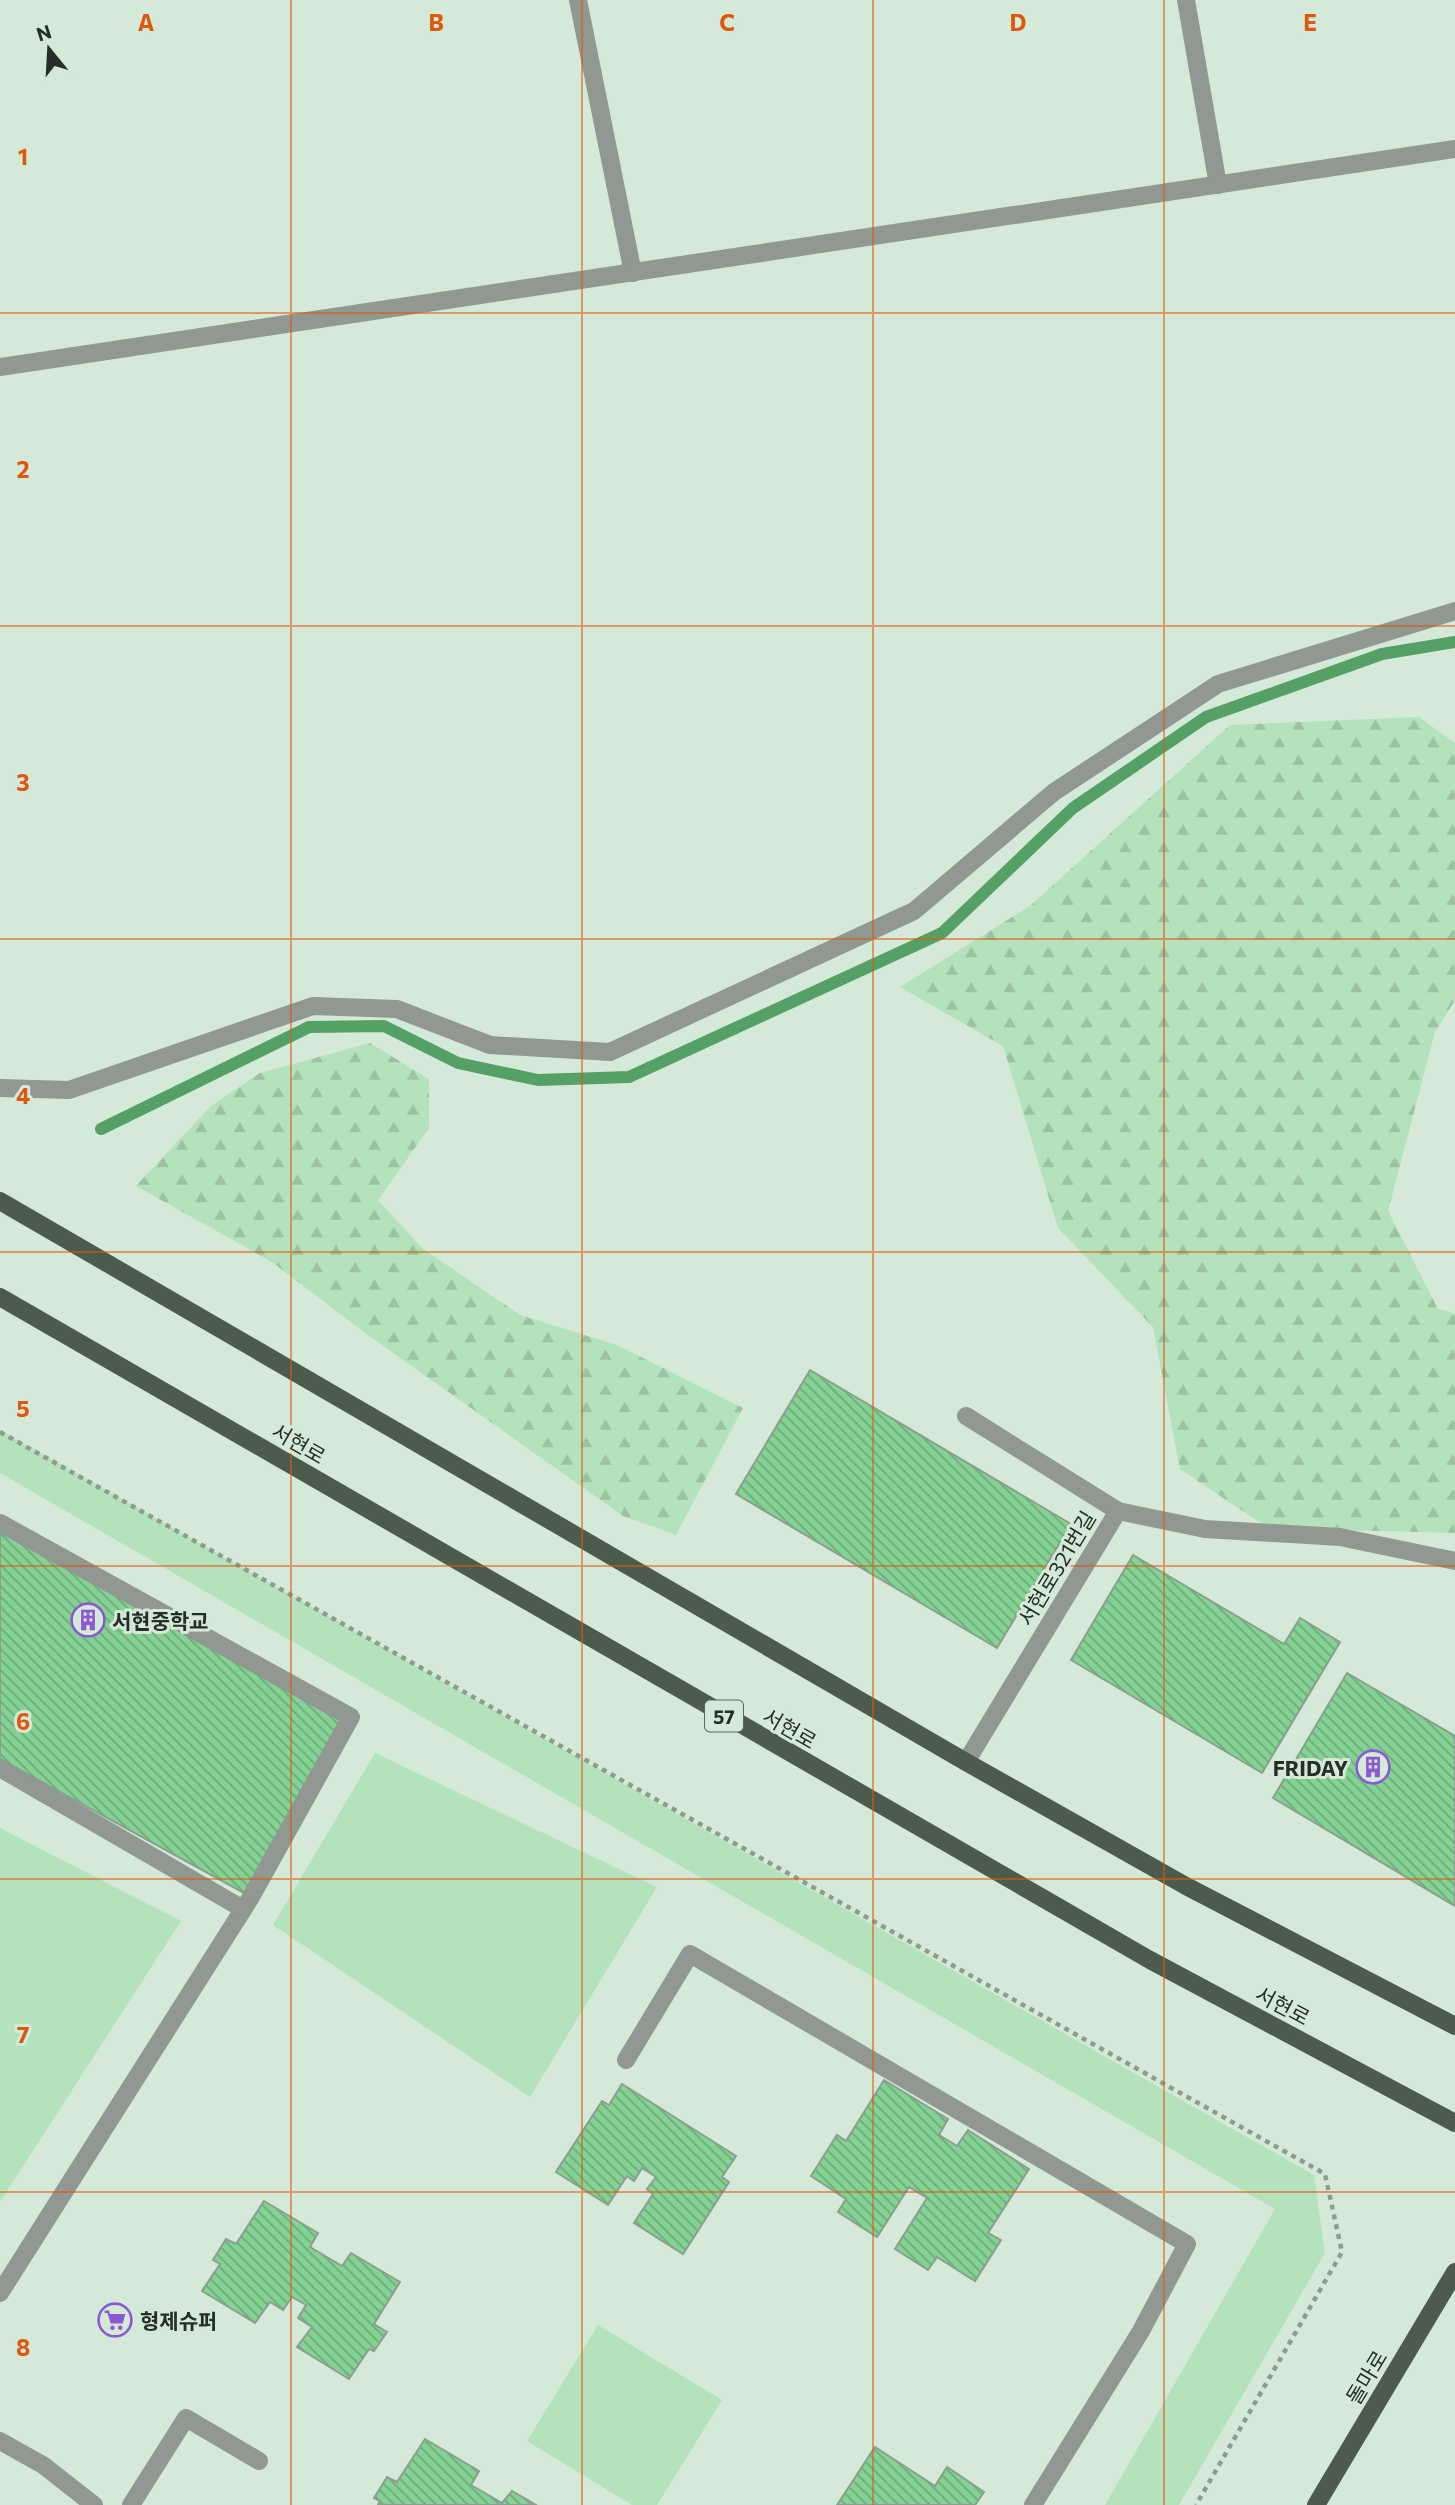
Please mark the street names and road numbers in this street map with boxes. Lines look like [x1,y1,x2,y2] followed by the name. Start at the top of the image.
[268,1418,330,1468] street label: 서현로
[1012,1506,1100,1630] street label: 서현로321번길
[705,1700,743,1732] road number: 57
[759,1703,821,1753] street label: 서현로
[1252,1980,1314,2030] street label: 서현로
[1340,2346,1392,2408] street label: 돌마로

